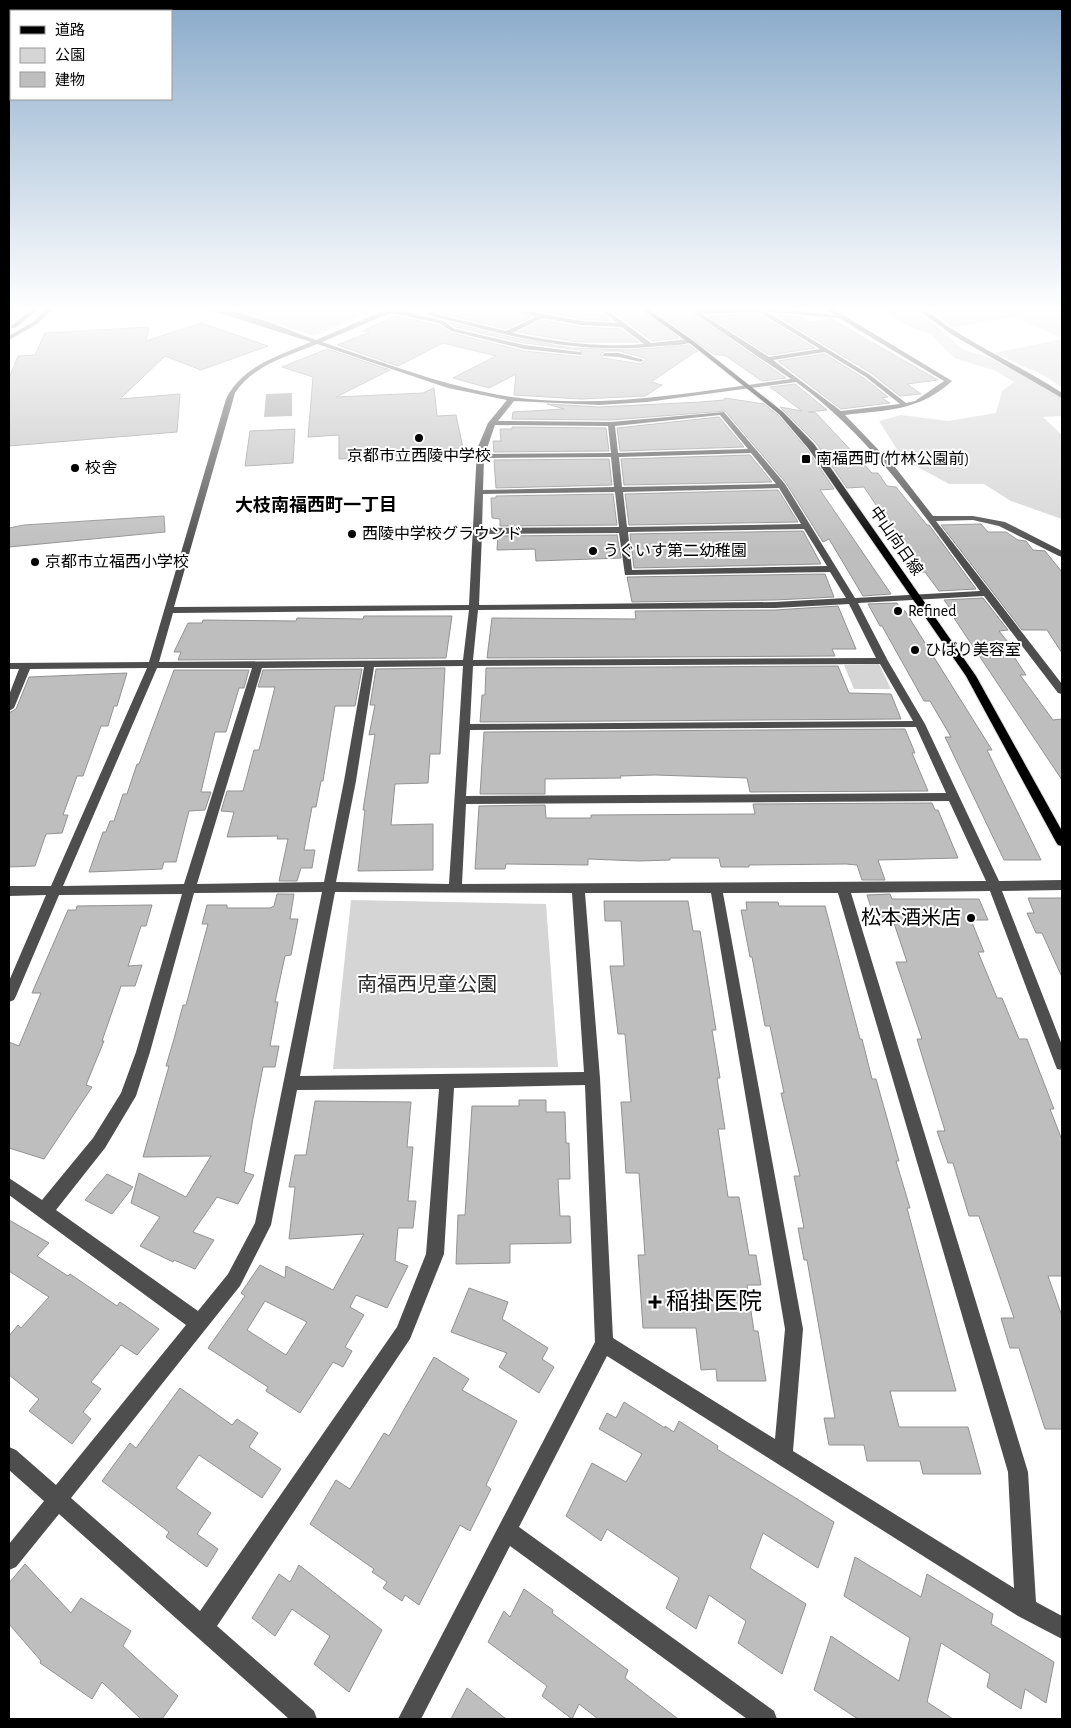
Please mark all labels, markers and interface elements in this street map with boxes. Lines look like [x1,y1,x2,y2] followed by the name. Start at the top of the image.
[10,10,172,100] legend
[55,22,85,38] text: 道路
[55,47,85,63] text: 公園
[55,72,85,88] text: 建物
[413,432,425,444] marker: 京都市立西陵中学校
[347,447,491,464] place label: 京都市立西陵中学校
[816,450,970,467] place label: 南福西町(竹林公園前)
[800,453,812,465] marker: 南福西町(竹林公園前)
[85,460,117,476] place label: 校舎
[69,462,81,474] marker: 校舎
[235,496,397,515] district label: 大枝南福西町一丁目
[866,503,926,578] street label: 中山向日線
[362,525,522,542] place label: 西陵中学校グラウンド
[346,528,358,540] marker: 西陵中学校グラウンド
[603,542,747,559] place label: うぐいす第二幼稚園
[587,545,599,557] marker: うぐいす第二幼稚園
[45,553,189,570] place label: 京都市立福西小学校
[29,556,41,568] marker: 京都市立福西小学校
[908,603,956,619] place label: Refined
[892,605,904,617] marker: Refined
[925,641,1021,658] place label: ひばり美容室
[909,644,921,656] marker: ひばり美容室
[861,907,961,928] place label: 松本酒米店
[965,912,977,924] marker: 松本酒米店
[357,974,497,995] park label: 南福西児童公園
[666,1288,762,1314] place label: 稲掛医院
[648,1295,662,1309] marker: 稲掛医院

